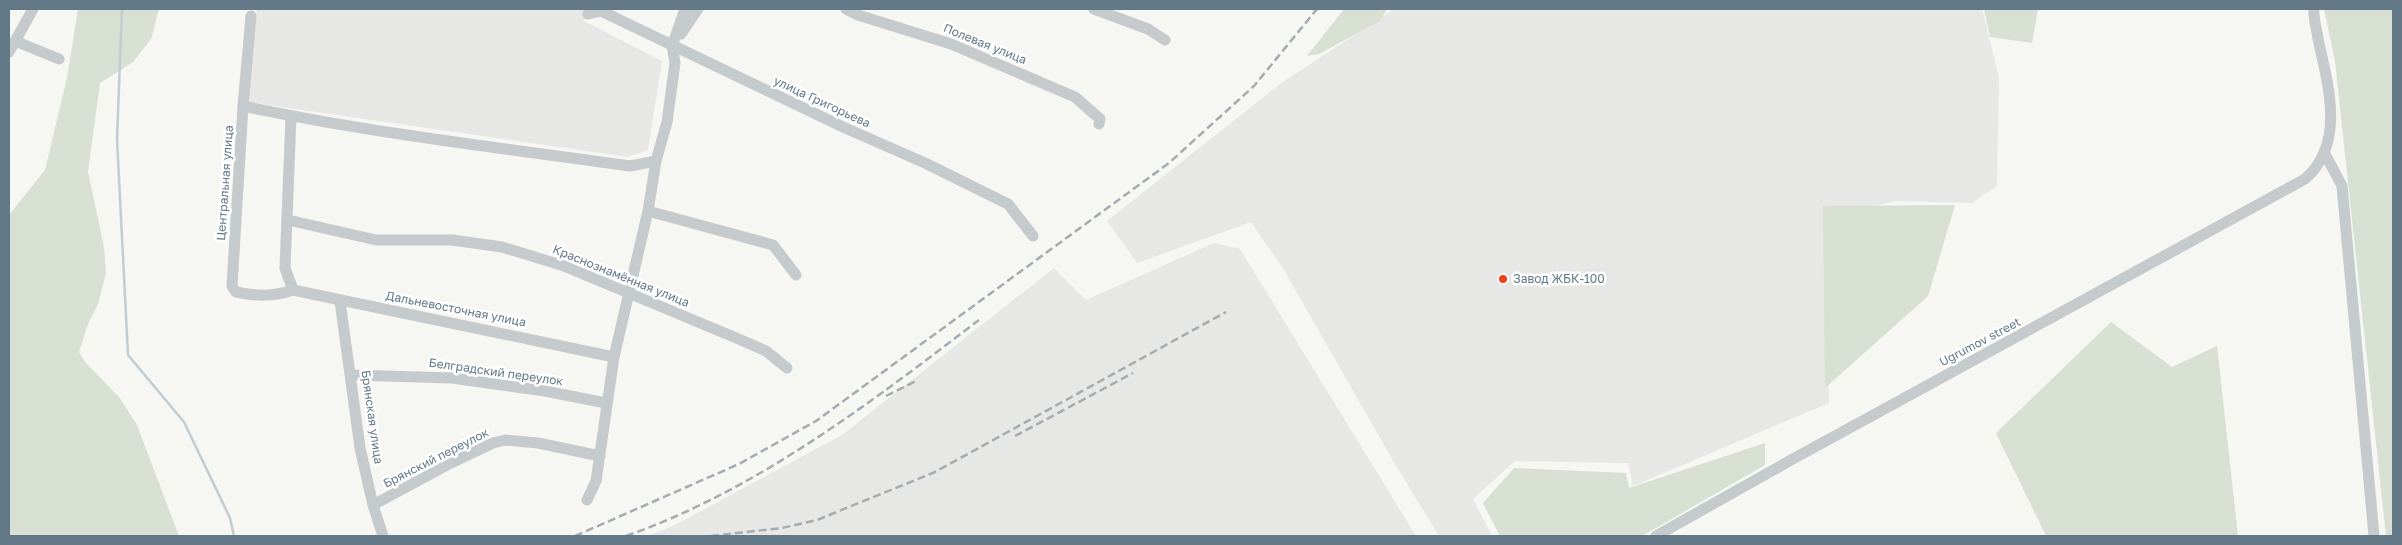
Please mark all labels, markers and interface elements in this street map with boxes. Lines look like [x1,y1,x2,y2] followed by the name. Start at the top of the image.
[941,20,1029,67] street label: Полевая улица
[771,73,873,131] street label: улица Григорьева
[213,125,236,241] street label: Центральная улица
[551,241,692,310] street label: Краснознамённая улица
[1513,271,1605,286] place label: Завод ЖБК-100
[1497,273,1509,285] marker: Завод ЖБК-100
[385,288,527,329] street label: Дальневосточная улица
[1937,314,2023,369] street label: Ugrumov street
[428,355,564,388] street label: Белградский переулок
[358,369,387,465] street label: Брянская улица
[380,424,491,491] street label: Брянский переулок

